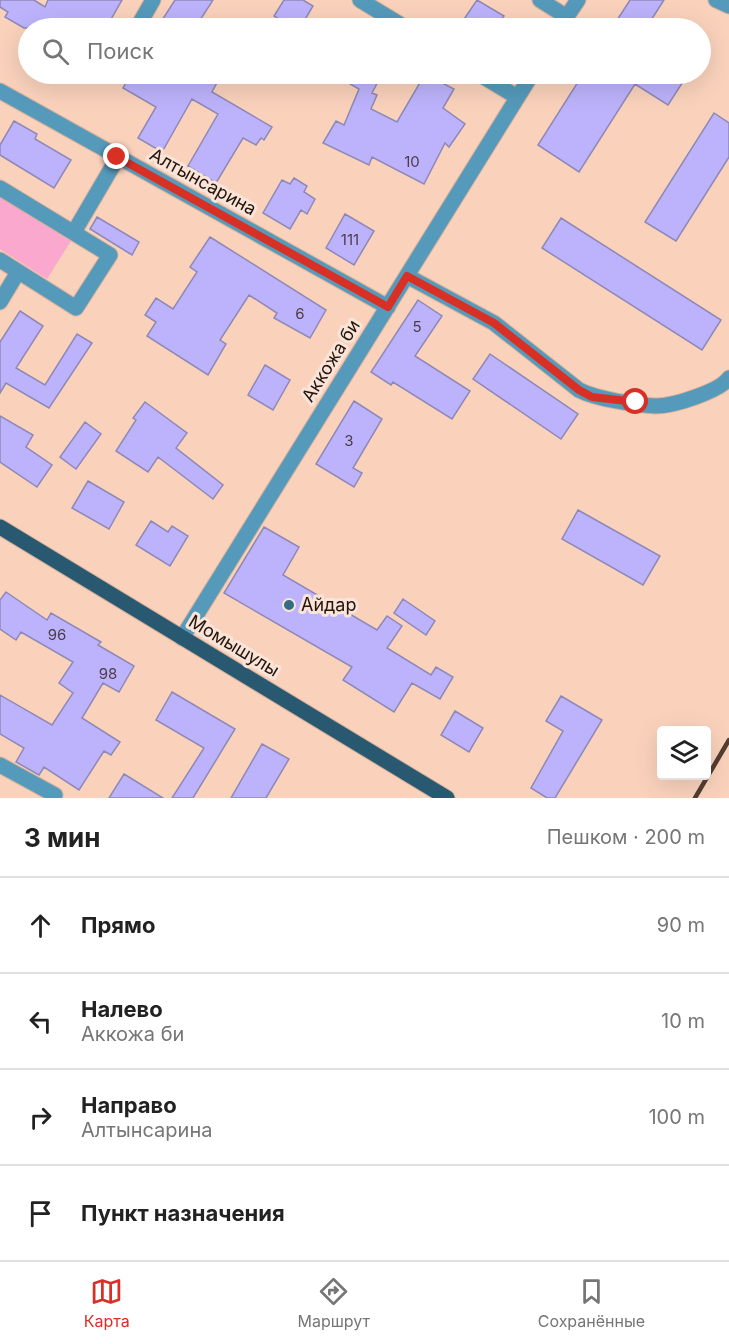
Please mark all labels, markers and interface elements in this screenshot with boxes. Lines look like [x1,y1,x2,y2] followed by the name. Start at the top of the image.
[18,18,711,84] search box
[39,35,72,68] icon: search
[87,38,154,64] text: Поиск
[103,143,129,169] route end
[146,144,260,219] street label: Алтынсарина
[404,152,420,171] house number: 10
[341,230,359,249] house number: 111
[295,304,305,323] house number: 6
[297,316,364,406] street label: Аккожа би
[412,317,422,336] house number: 5
[622,388,648,414] route start
[344,431,354,450] house number: 3
[301,594,357,615] place label: Айдар
[282,598,296,612] marker: Айдар
[185,610,283,681] street label: Момышулы
[48,625,66,644] house number: 96
[99,664,117,683] house number: 98
[657,726,711,780] map controls
[657,726,711,780] button: layers
[24,822,100,853] text: 3 мин
[547,825,705,849] text: Пешком · 200 m
[24,909,57,942] icon: ahead
[81,912,155,938] text: Прямо
[657,913,705,937] text: 90 m
[81,996,163,1022] text: Налево
[24,1005,57,1038] icon: left
[661,1009,705,1033] text: 10 m
[81,1022,184,1046] text: Аккожа би
[81,1092,177,1118] text: Направо
[24,1101,57,1134] icon: right
[648,1105,705,1129] text: 100 m
[81,1118,212,1142] text: Алтынсарина
[24,1197,57,1230] icon: arrive
[81,1200,285,1226] text: Пункт назначения
[84,1275,130,1331] tab: Карта
[297,1275,370,1331] tab: Маршрут
[538,1275,645,1331] tab: Сохранённые

